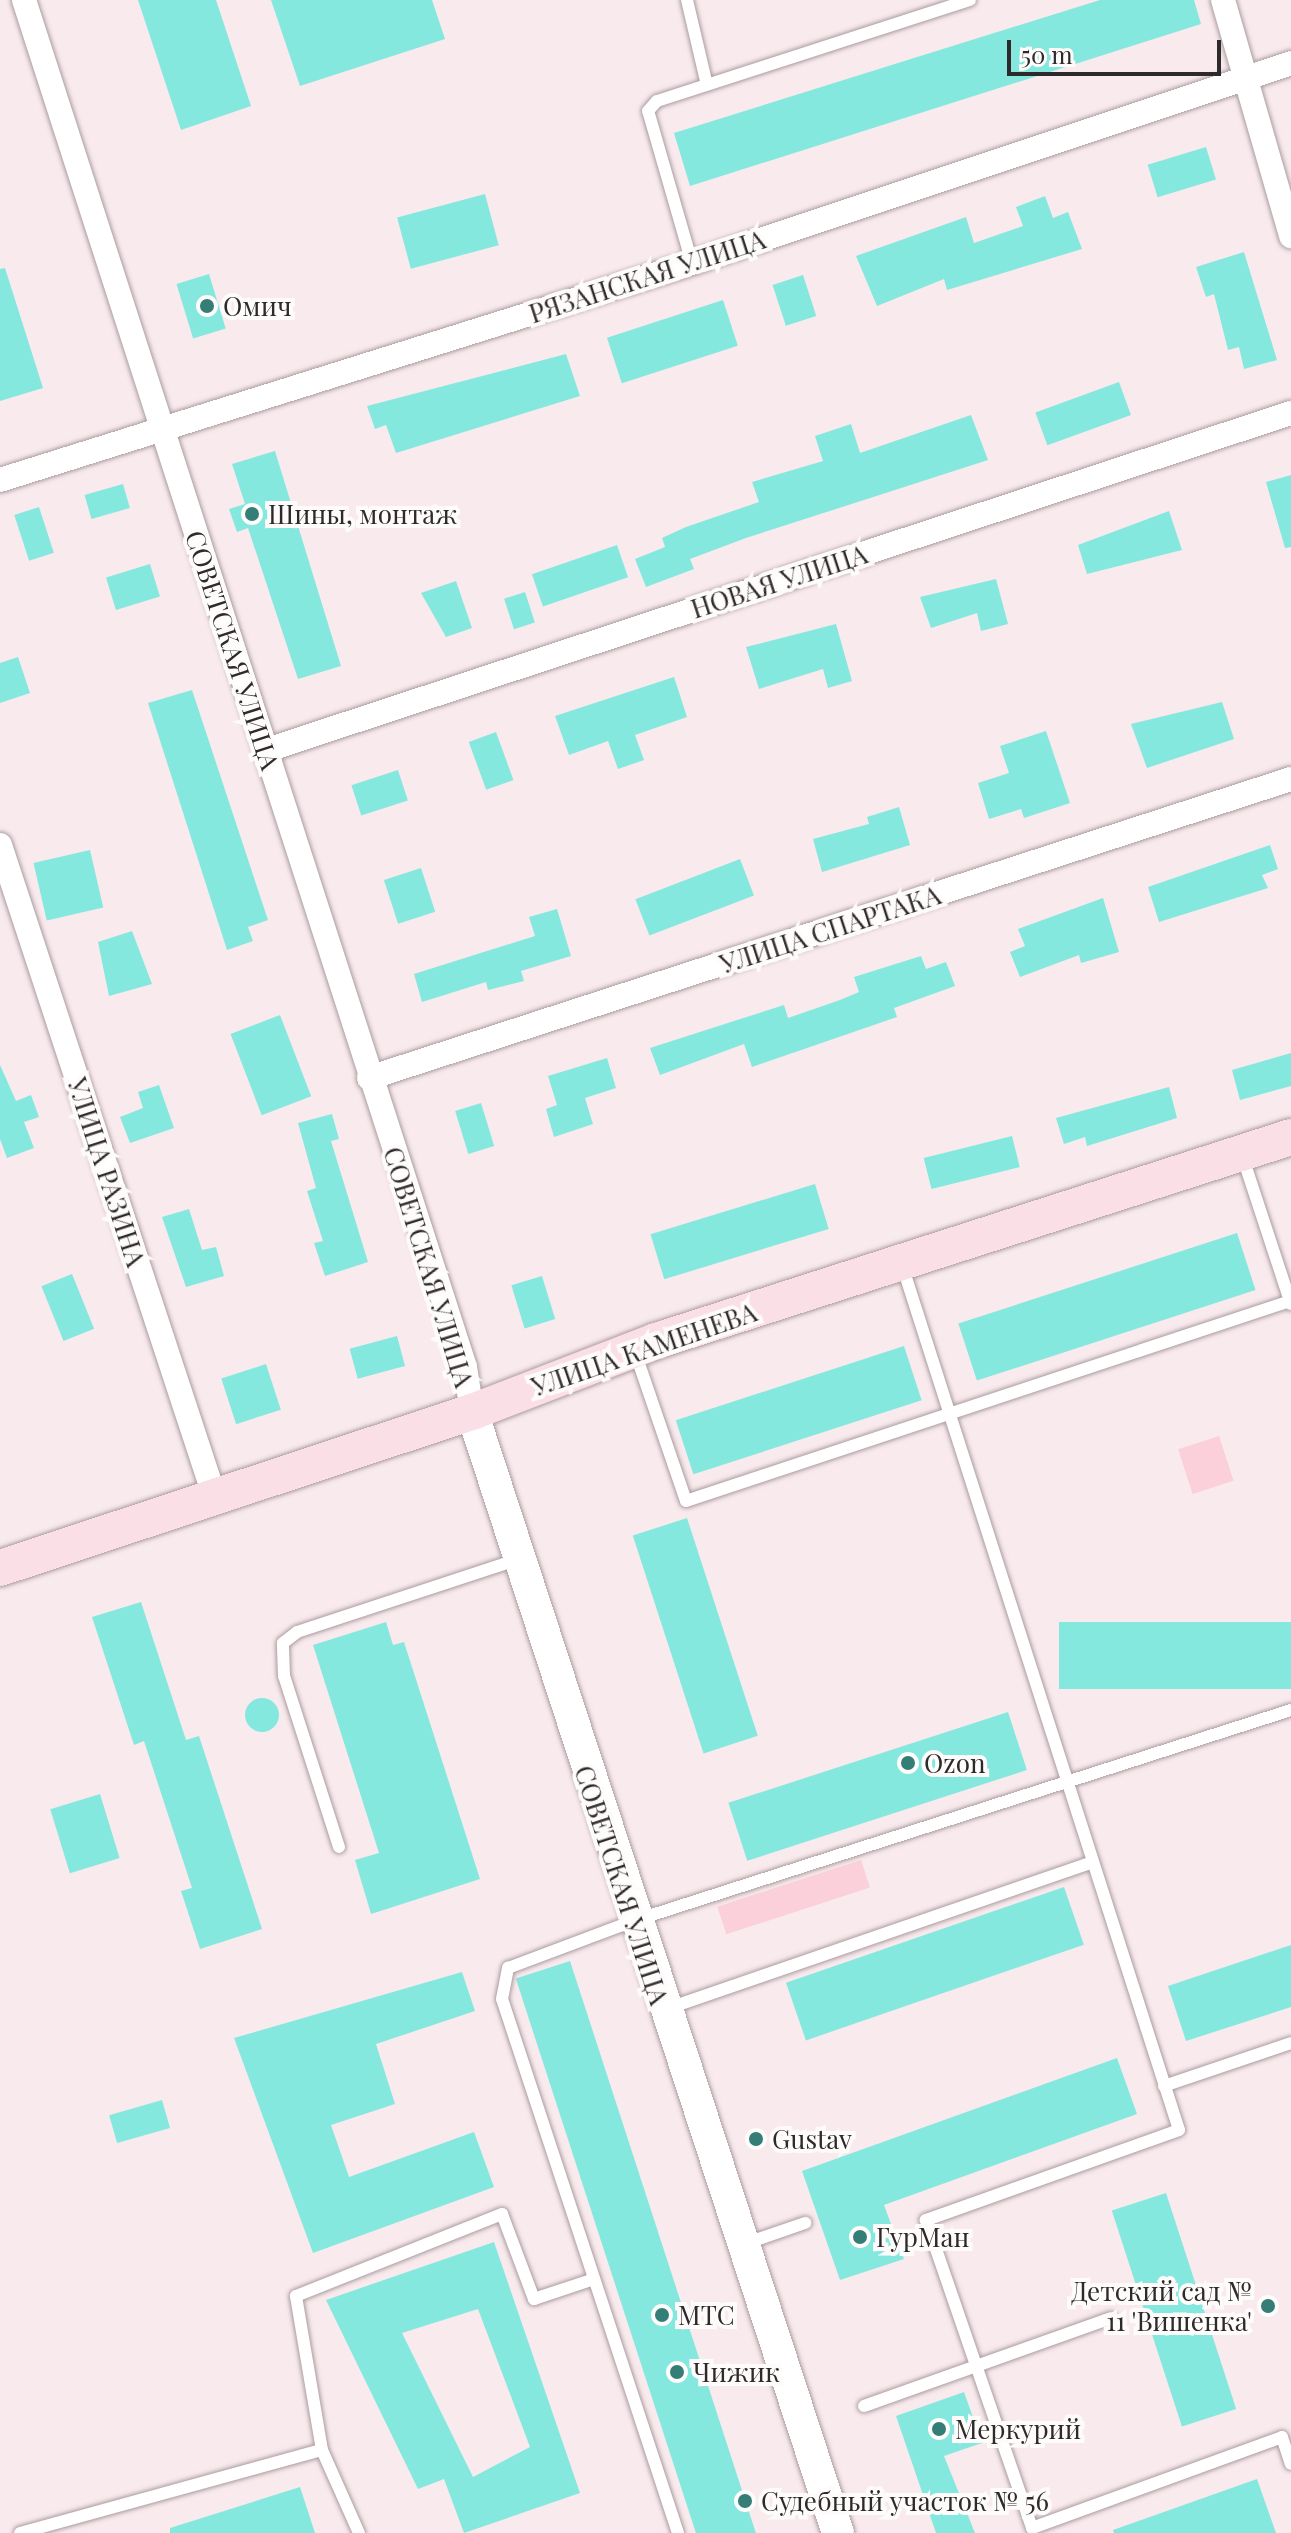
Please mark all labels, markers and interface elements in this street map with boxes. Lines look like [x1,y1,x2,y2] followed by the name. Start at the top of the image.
[1011,24,1225,74] scale bar
[1021,38,1073,70] text: 50 m
[525,223,769,329] street label: РЯЗАНСКАЯ УЛИЦА
[223,290,292,322] place label: Омич
[198,297,216,315] marker: Омич
[268,498,457,530] place label: Шины, монтаж
[243,505,261,523] marker: Шины, монтаж
[180,526,286,774] street label: СОВЕТСКАЯ УЛИЦА
[687,538,871,624] street label: НОВАЯ УЛИЦА
[716,879,944,979] street label: УЛИЦА СПАРТАКА
[62,1074,152,1270] street label: УЛИЦА РАЗИНА
[378,1143,480,1391] street label: СОВЕТСКАЯ УЛИЦА
[527,1296,761,1402] street label: УЛИЦА КАМЕНЕВА
[924,1747,985,1779] place label: Ozon
[899,1754,917,1772] marker: Ozon
[569,1761,675,2009] street label: СОВЕТСКАЯ УЛИЦА
[772,2123,852,2155] place label: Gustav
[747,2130,765,2148] marker: Gustav
[876,2221,969,2253] place label: ГурМан
[851,2228,869,2246] marker: ГурМан
[1071,2275,1252,2336] place label: Детский сад № 11 'Вишенка'
[1259,2297,1277,2315] marker: Детский сад № 11 'Вишенка'
[678,2299,735,2331] place label: МТС
[653,2306,671,2324] marker: МТС
[693,2356,780,2388] place label: Чижик
[668,2363,686,2381] marker: Чижик
[955,2413,1081,2445] place label: Меркурий
[930,2420,948,2438] marker: Меркурий
[761,2485,1049,2517] place label: Судебный участок № 56
[736,2492,754,2510] marker: Судебный участок № 56

